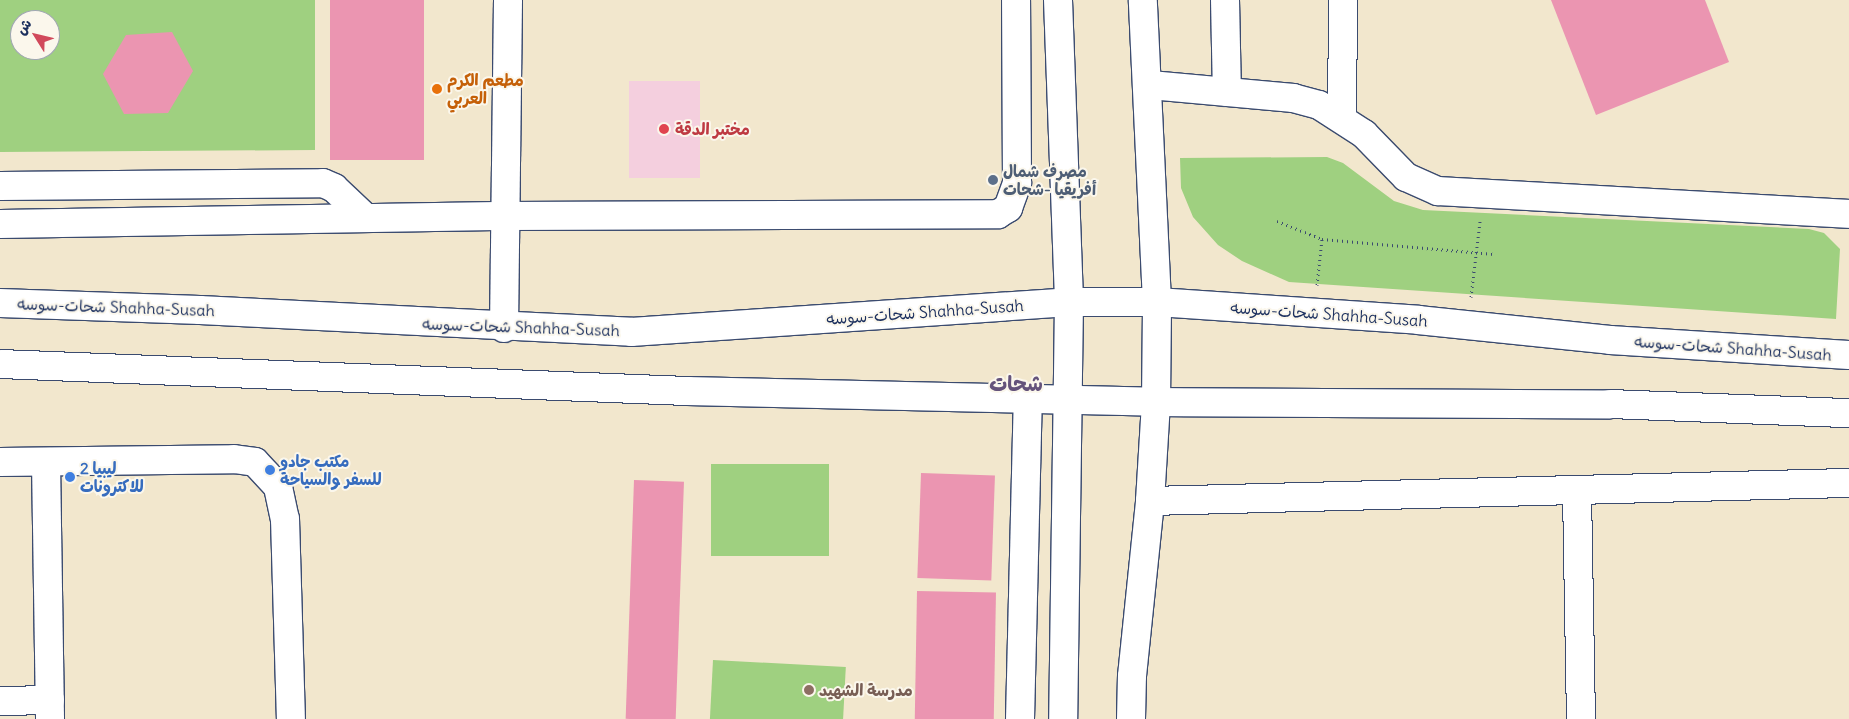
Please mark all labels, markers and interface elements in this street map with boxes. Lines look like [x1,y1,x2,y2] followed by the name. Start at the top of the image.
[10,10,60,60] north arrow
[12,15,35,38] text: ش
[447,70,524,108] place label: مطعم الكرم العربي
[431,83,443,95] marker: مطعم الكرم العربي
[675,119,750,139] place label: مختبر الدقة
[657,122,671,136] marker: مختبر الدقة
[1003,161,1096,199] place label: مصرف شمال أفريقيا -شحات
[987,174,999,186] marker: مصرف شمال أفريقيا -شحات
[17,294,215,320] street label: شحات-سوسه Shahha-Susah
[826,296,1024,328] street label: شحات-سوسه Shahha-Susah
[1230,298,1428,330] street label: شحات-سوسه Shahha-Susah
[422,314,620,340] street label: شحات-سوسه Shahha-Susah
[1634,332,1832,364] street label: شحات-سوسه Shahha-Susah
[989,371,1043,397] district label: شحات
[280,451,382,489] place label: مكتب جادو للسفر والسياحة
[80,458,144,496] place label: ليبيا 2 للاكترونات
[264,464,276,476] marker: مكتب جادو للسفر والسياحة
[64,471,76,483] marker: ليبيا 2 للاكترونات
[819,680,913,700] place label: مدرسة الشهيد
[803,684,815,696] marker: مدرسة الشهيد

